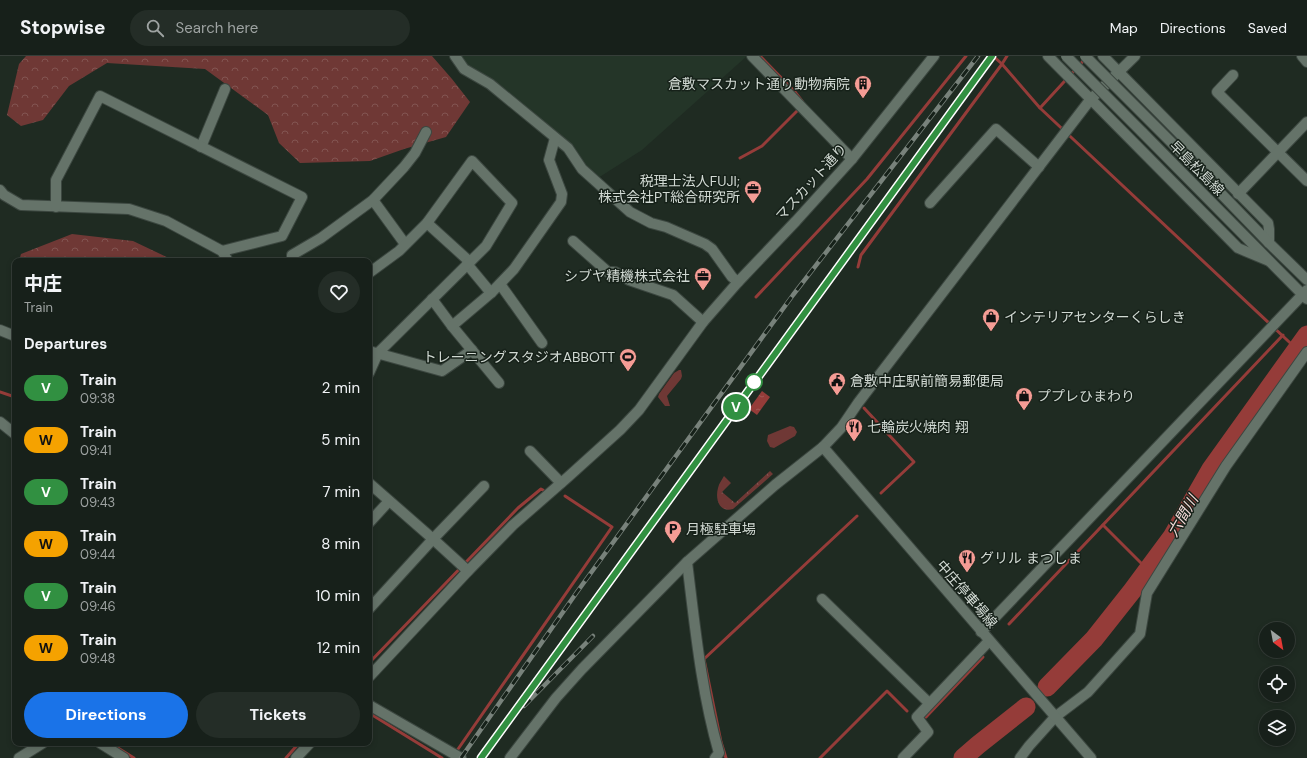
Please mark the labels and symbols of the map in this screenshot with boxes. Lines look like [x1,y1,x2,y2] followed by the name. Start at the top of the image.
[853,74,873,99] building icon: 倉敷マスカット通り動物病院
[668,75,850,93] place label: 倉敷マスカット通り動物病院
[1166,137,1228,199] street label: 早島松島線
[772,140,850,224] street label: マスカット通り
[598,172,740,206] place label: 税理士法人FUJI; 株式会社PT総合研究所
[743,179,763,204] office icon: 税理士法人FUJI; 株式会社PT総合研究所
[693,266,713,291] office icon: シブヤ精機株式会社
[564,267,690,285] place label: シブヤ精機株式会社
[981,307,1001,332] shop icon: インテリアセンターくらしき
[1004,308,1186,326] place label: インテリアセンターくらしき
[618,347,638,372] sports icon: トレーニングスタジオABBOTT
[423,348,615,366] place label: トレーニングスタジオABBOTT
[827,371,847,396] public building icon: 倉敷中庄駅前簡易郵便局
[850,372,1004,390] place label: 倉敷中庄駅前簡易郵便局
[745,373,763,391] unlabelled marker
[1014,386,1034,411] shop icon: ププレひまわり
[1037,387,1135,405] place label: ププレひまわり
[723,394,749,420] line badge: V
[844,417,864,442] restaurant icon: 七輪炭火焼肉 翔
[867,418,969,436] place label: 七輪炭火焼肉 翔
[1163,490,1204,540] water label: 六間川
[663,519,683,544] parking icon: 月極駐車場
[686,520,756,538] place label: 月極駐車場
[957,548,977,573] restaurant icon: グリル まつしま
[980,549,1082,567] place label: グリル まつしま
[933,556,1001,632] street label: 中庄停車場線
[1259,622,1295,658] north arrow

